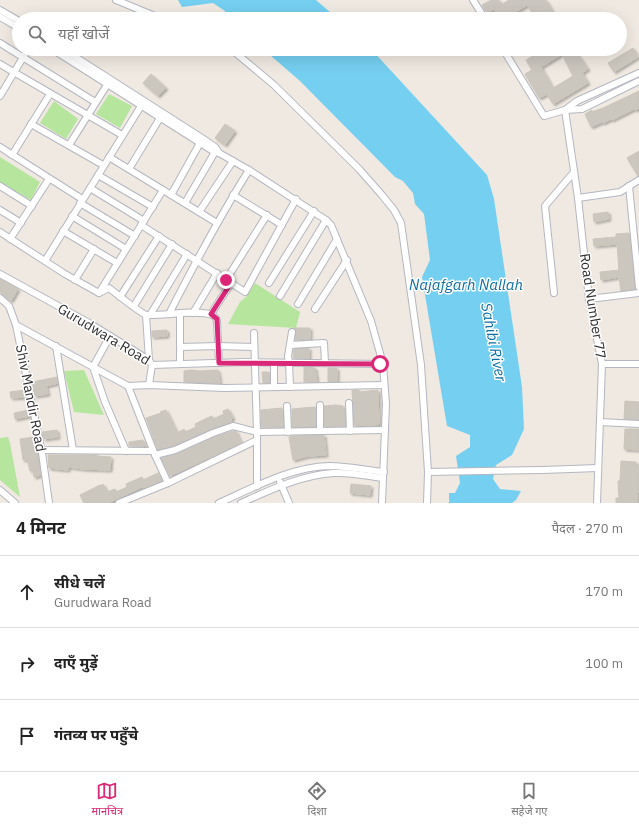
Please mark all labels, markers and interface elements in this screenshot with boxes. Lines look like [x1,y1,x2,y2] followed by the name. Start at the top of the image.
[12,12,627,56] search box
[26,23,48,45] icon: search
[58,24,109,43] text: यहाँ खोजें
[576,252,610,360] street label: Road Number 77
[217,271,235,289] route end
[409,275,523,294] water label: Najafgarh Nallah
[54,299,154,369] street label: Gurudwara Road
[477,301,511,383] water label: Sahibi River
[12,343,50,453] street label: Shiv Mandir Road
[371,355,389,373] route start
[16,517,66,539] text: 4 मिनट
[552,520,623,537] text: पैदल · 270 m
[54,573,105,592] text: सीधे चलें
[16,581,38,603] icon: ahead
[585,583,623,600] text: 170 m
[54,594,152,611] text: Gurudwara Road
[16,653,38,675] icon: right
[54,653,98,672] text: दाएँ मुड़ें
[585,655,623,672] text: 100 m
[16,725,38,747] icon: arrive
[54,725,138,744] text: गंतव्य पर पहुँचे
[92,780,123,819] tab: मानचित्र
[306,780,328,819] tab: दिशा
[511,780,547,819] tab: सहेजे गए

